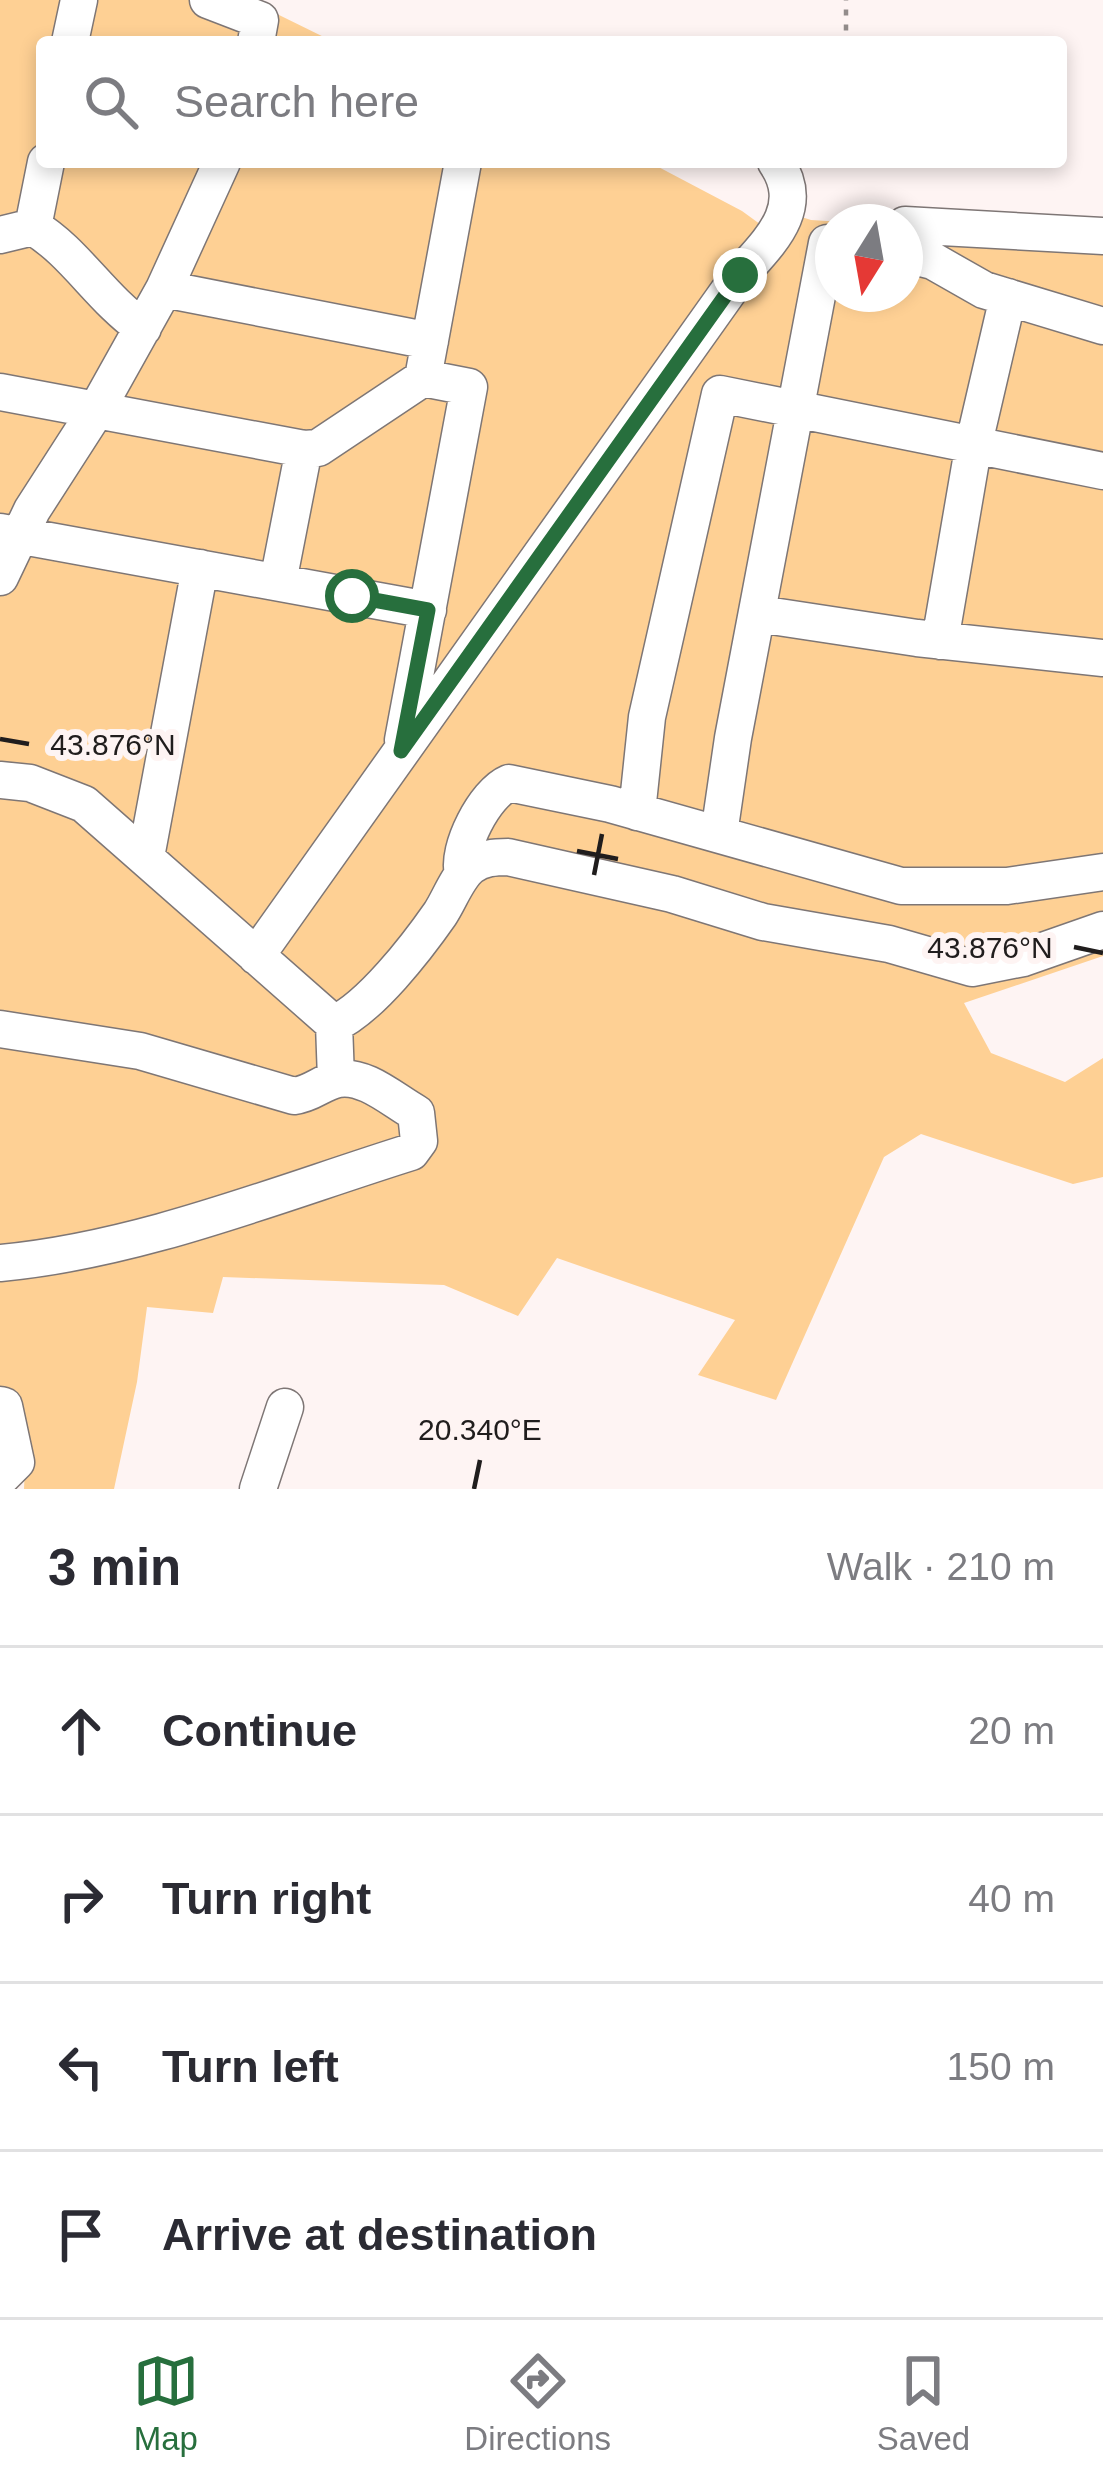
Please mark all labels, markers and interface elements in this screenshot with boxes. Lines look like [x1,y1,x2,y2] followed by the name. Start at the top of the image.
[36,36,1067,168] search box
[78,69,144,135] icon: search
[174,76,419,127] text: Search here
[815,204,923,312] north arrow
[713,248,767,302] route end
[325,569,379,623] route start
[50,728,176,761] text: 43.876°N
[927,931,1053,964] text: 43.876°N
[418,1413,542,1446] text: 20.340°E
[48,1539,181,1596] text: 3 min
[827,1545,1055,1588] text: Walk · 210 m
[48,1698,114,1764] icon: ahead
[162,1705,357,1756] text: Continue
[968,1709,1055,1752] text: 20 m
[48,1866,114,1932] icon: right
[162,1873,371,1924] text: Turn right
[968,1877,1055,1920] text: 40 m
[48,2034,114,2100] icon: left
[162,2041,339,2092] text: Turn left
[947,2045,1055,2088] text: 150 m
[48,2202,114,2268] icon: arrive
[162,2209,597,2260] text: Arrive at destination
[133,2348,199,2458] tab: Map
[464,2348,611,2458] tab: Directions
[877,2348,970,2458] tab: Saved

